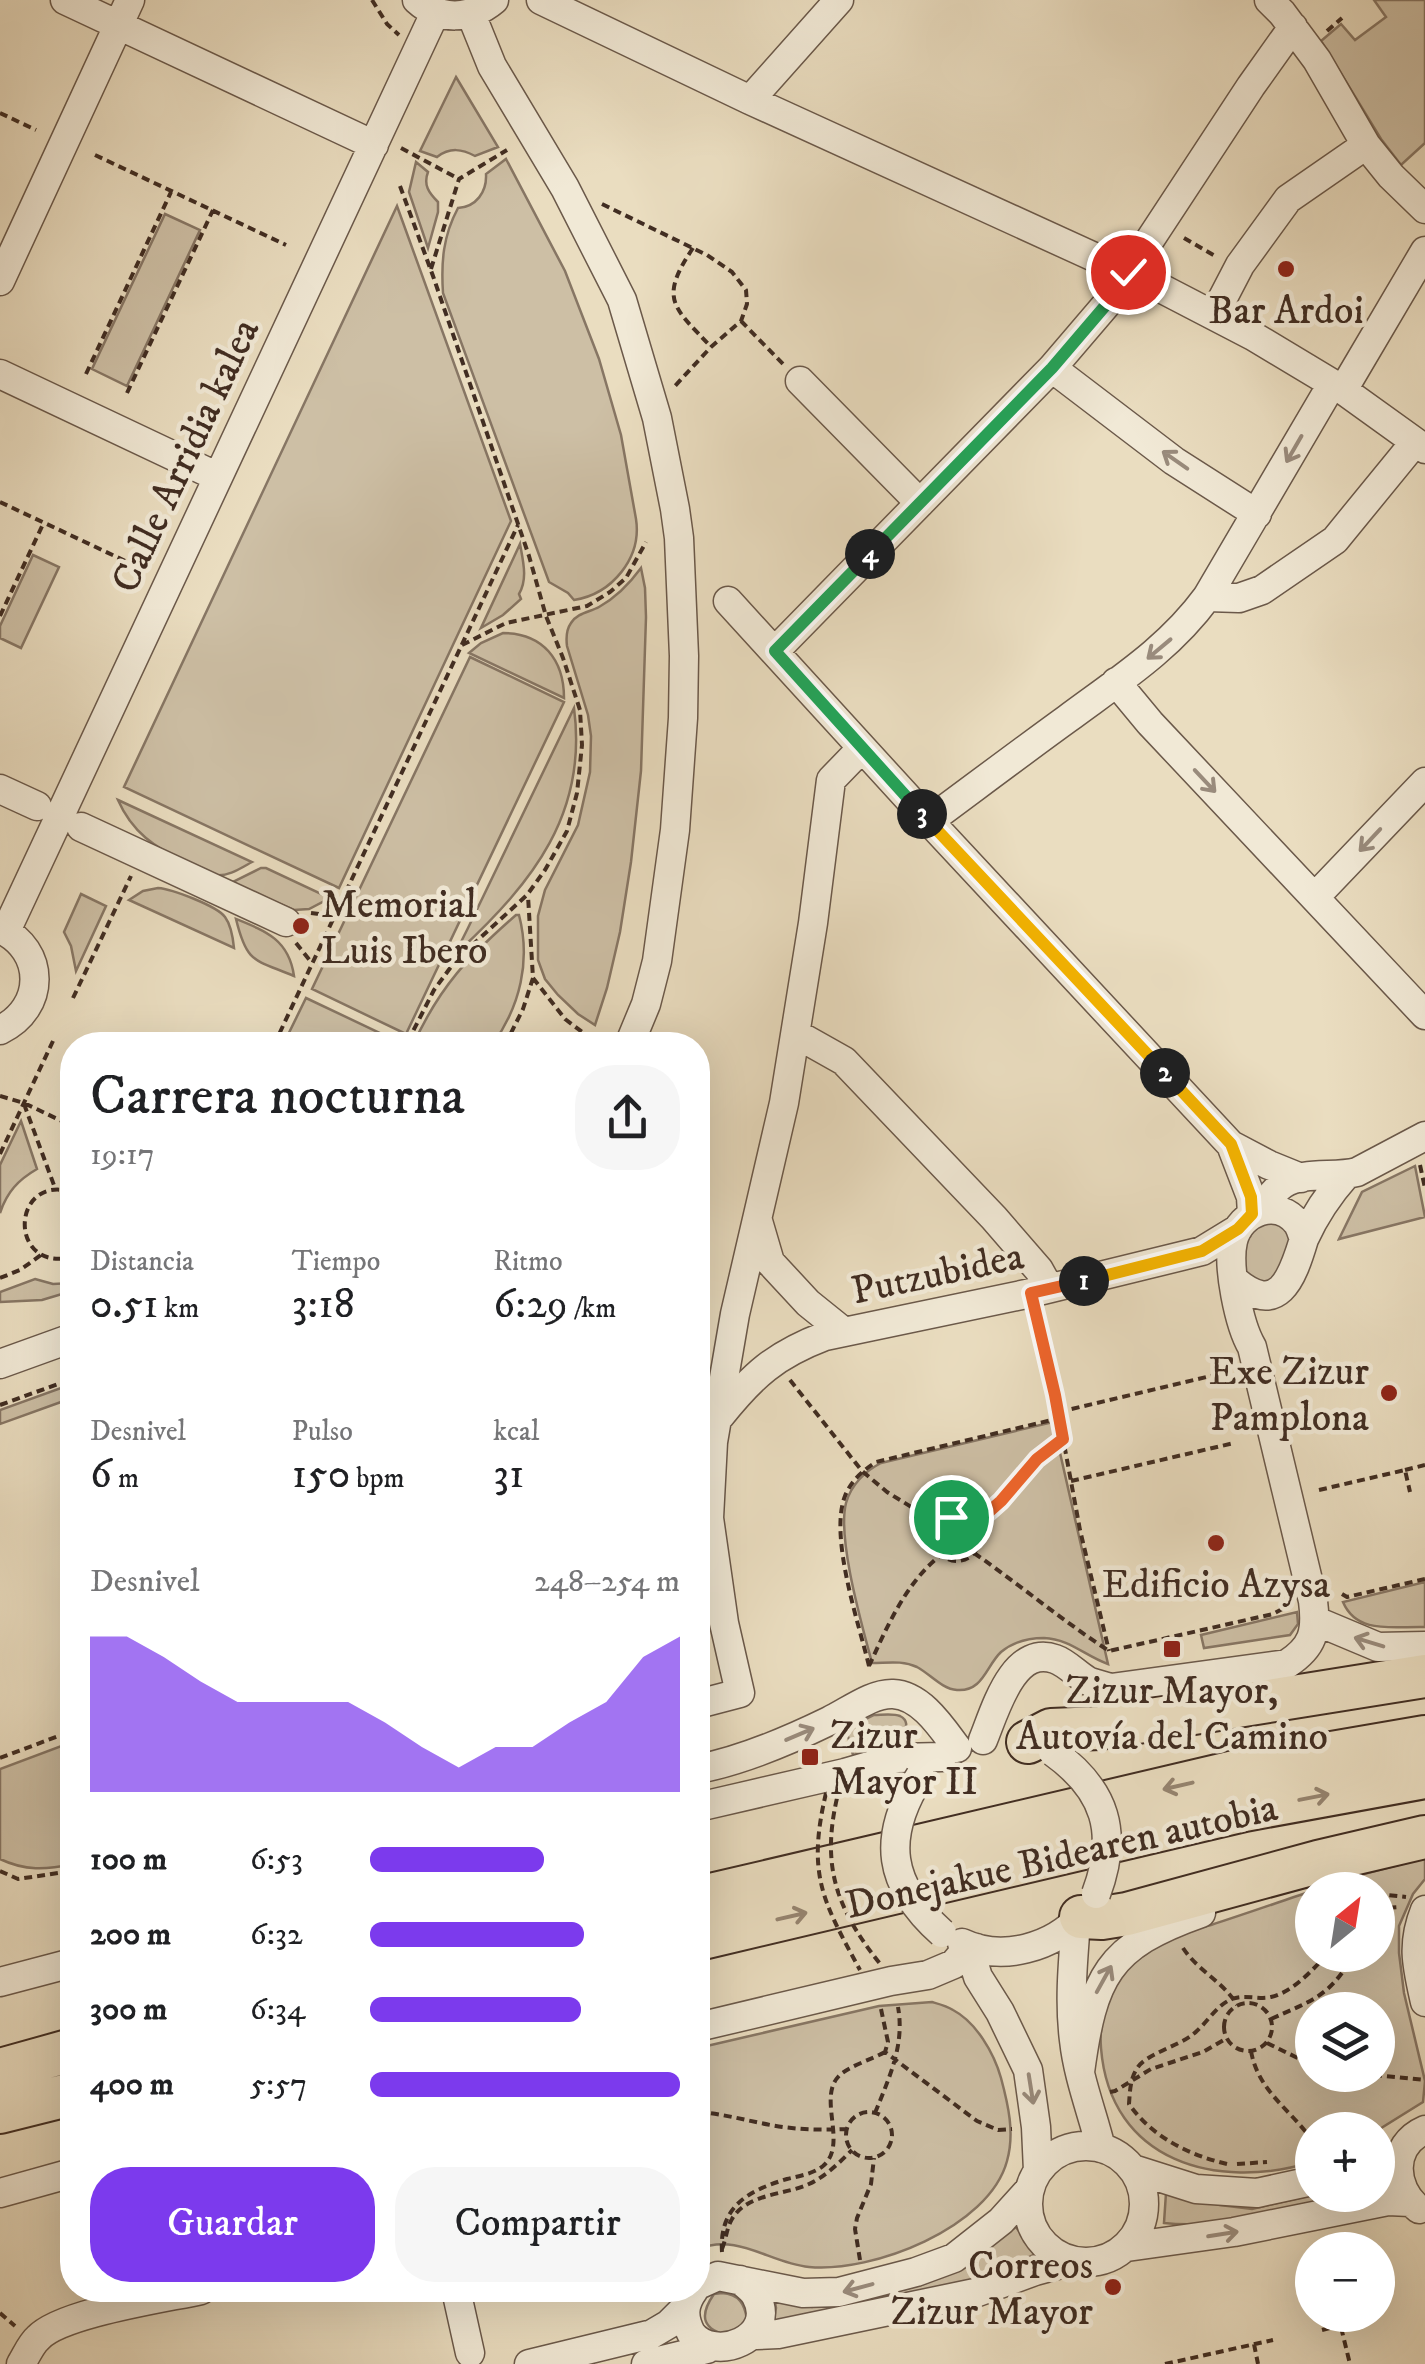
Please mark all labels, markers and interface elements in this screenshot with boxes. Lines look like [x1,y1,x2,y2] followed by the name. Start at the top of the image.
[1086,230,1171,315] pin
[1101,245,1156,300] icon: check
[1275,258,1297,280] marker: Bar Ardoi
[1208,287,1364,337] place label: Bar Ardoi
[101,311,272,601] street label: Calle Arridia kalea
[1284,434,1304,463] one-way arrow
[1162,450,1189,471] one-way arrow
[845,529,895,579] pin: 4
[862,536,878,571] text: 4
[1147,637,1173,659] one-way arrow
[1193,768,1216,793] one-way arrow
[897,789,947,839] pin: 3
[917,796,927,831] text: 3
[1358,827,1382,851] one-way arrow
[321,881,488,977] place label: Memorial Luis Ibero
[290,915,312,937] marker: Memorial Luis Ibero
[1140,1048,1190,1098] pin: 2
[1158,1055,1172,1090] text: 2
[90,1063,465,1132] text: Carrera nocturna
[575,1065,680,1170] button: share
[90,1135,155,1175] text: 19:17
[847,1232,1028,1318] street label: Putzubidea
[90,1244,194,1279] text: Distancia
[292,1244,380,1279] text: Tiempo
[493,1244,563,1279] text: Ritmo
[1059,1256,1109,1306] pin: 1
[1079,1263,1089,1298] text: 1
[90,1279,158,1331] text: 0.51
[292,1279,355,1331] text: 3:18
[493,1279,568,1331] text: 6:29
[158,1291,199,1326] text: km
[568,1291,616,1326] text: /km
[1208,1348,1369,1444] place label: Exe Zizur Pamplona
[1378,1382,1400,1404] marker: Exe Zizur Pamplona
[90,1414,186,1449] text: Desnivel
[292,1414,353,1449] text: Pulso
[493,1414,539,1449] text: kcal
[90,1449,112,1501] text: 6
[292,1449,350,1501] text: 150
[493,1449,524,1501] text: 31
[112,1461,139,1496] text: m
[350,1461,405,1496] text: bpm
[909,1475,994,1560] pin
[924,1490,979,1545] icon: arrive
[1205,1532,1227,1554] marker: Edificio Azysa
[1102,1561,1330,1611] place label: Edificio Azysa
[90,1562,200,1602] text: Desnivel
[534,1562,680,1602] text: 248–254 m
[1353,1632,1385,1650] one-way arrow
[1161,1638,1183,1660] marker: Zizur Mayor, Autovía del Camino
[1016,1667,1328,1763] place label: Zizur Mayor, Autovía del Camino
[830,1712,978,1808] place label: Zizur Mayor II
[784,1724,815,1742] one-way arrow
[799,1746,821,1768] marker: Zizur Mayor II
[1163,1778,1195,1796] one-way arrow
[841,1784,1283,1932] street label: Donejakue Bidearen autobia
[1297,1787,1330,1806] one-way arrow
[90,1840,167,1880] text: 100 m
[250,1840,303,1880] text: 6:53
[1295,1872,1395,1972] north arrow
[1295,1872,1395,2332] map controls
[775,1906,807,1924] one-way arrow
[90,1915,171,1955] text: 200 m
[250,1915,303,1955] text: 6:32
[1095,1964,1114,1994] one-way arrow
[90,1990,167,2030] text: 300 m
[250,1990,305,2030] text: 6:34
[1295,1992,1395,2092] button: layers
[90,2065,174,2105] text: 400 m
[250,2065,307,2105] text: 5:57
[1022,2072,1040,2104] one-way arrow
[1295,2112,1395,2212] button: +
[90,2167,375,2282] button: Guardar
[395,2167,680,2282] button: Compartir
[1207,2224,1239,2242] one-way arrow
[1295,2232,1395,2332] button: −
[891,2242,1093,2338] place label: Correos Zizur Mayor
[1102,2276,1124,2298] marker: Correos Zizur Mayor
[843,2279,874,2298] one-way arrow

